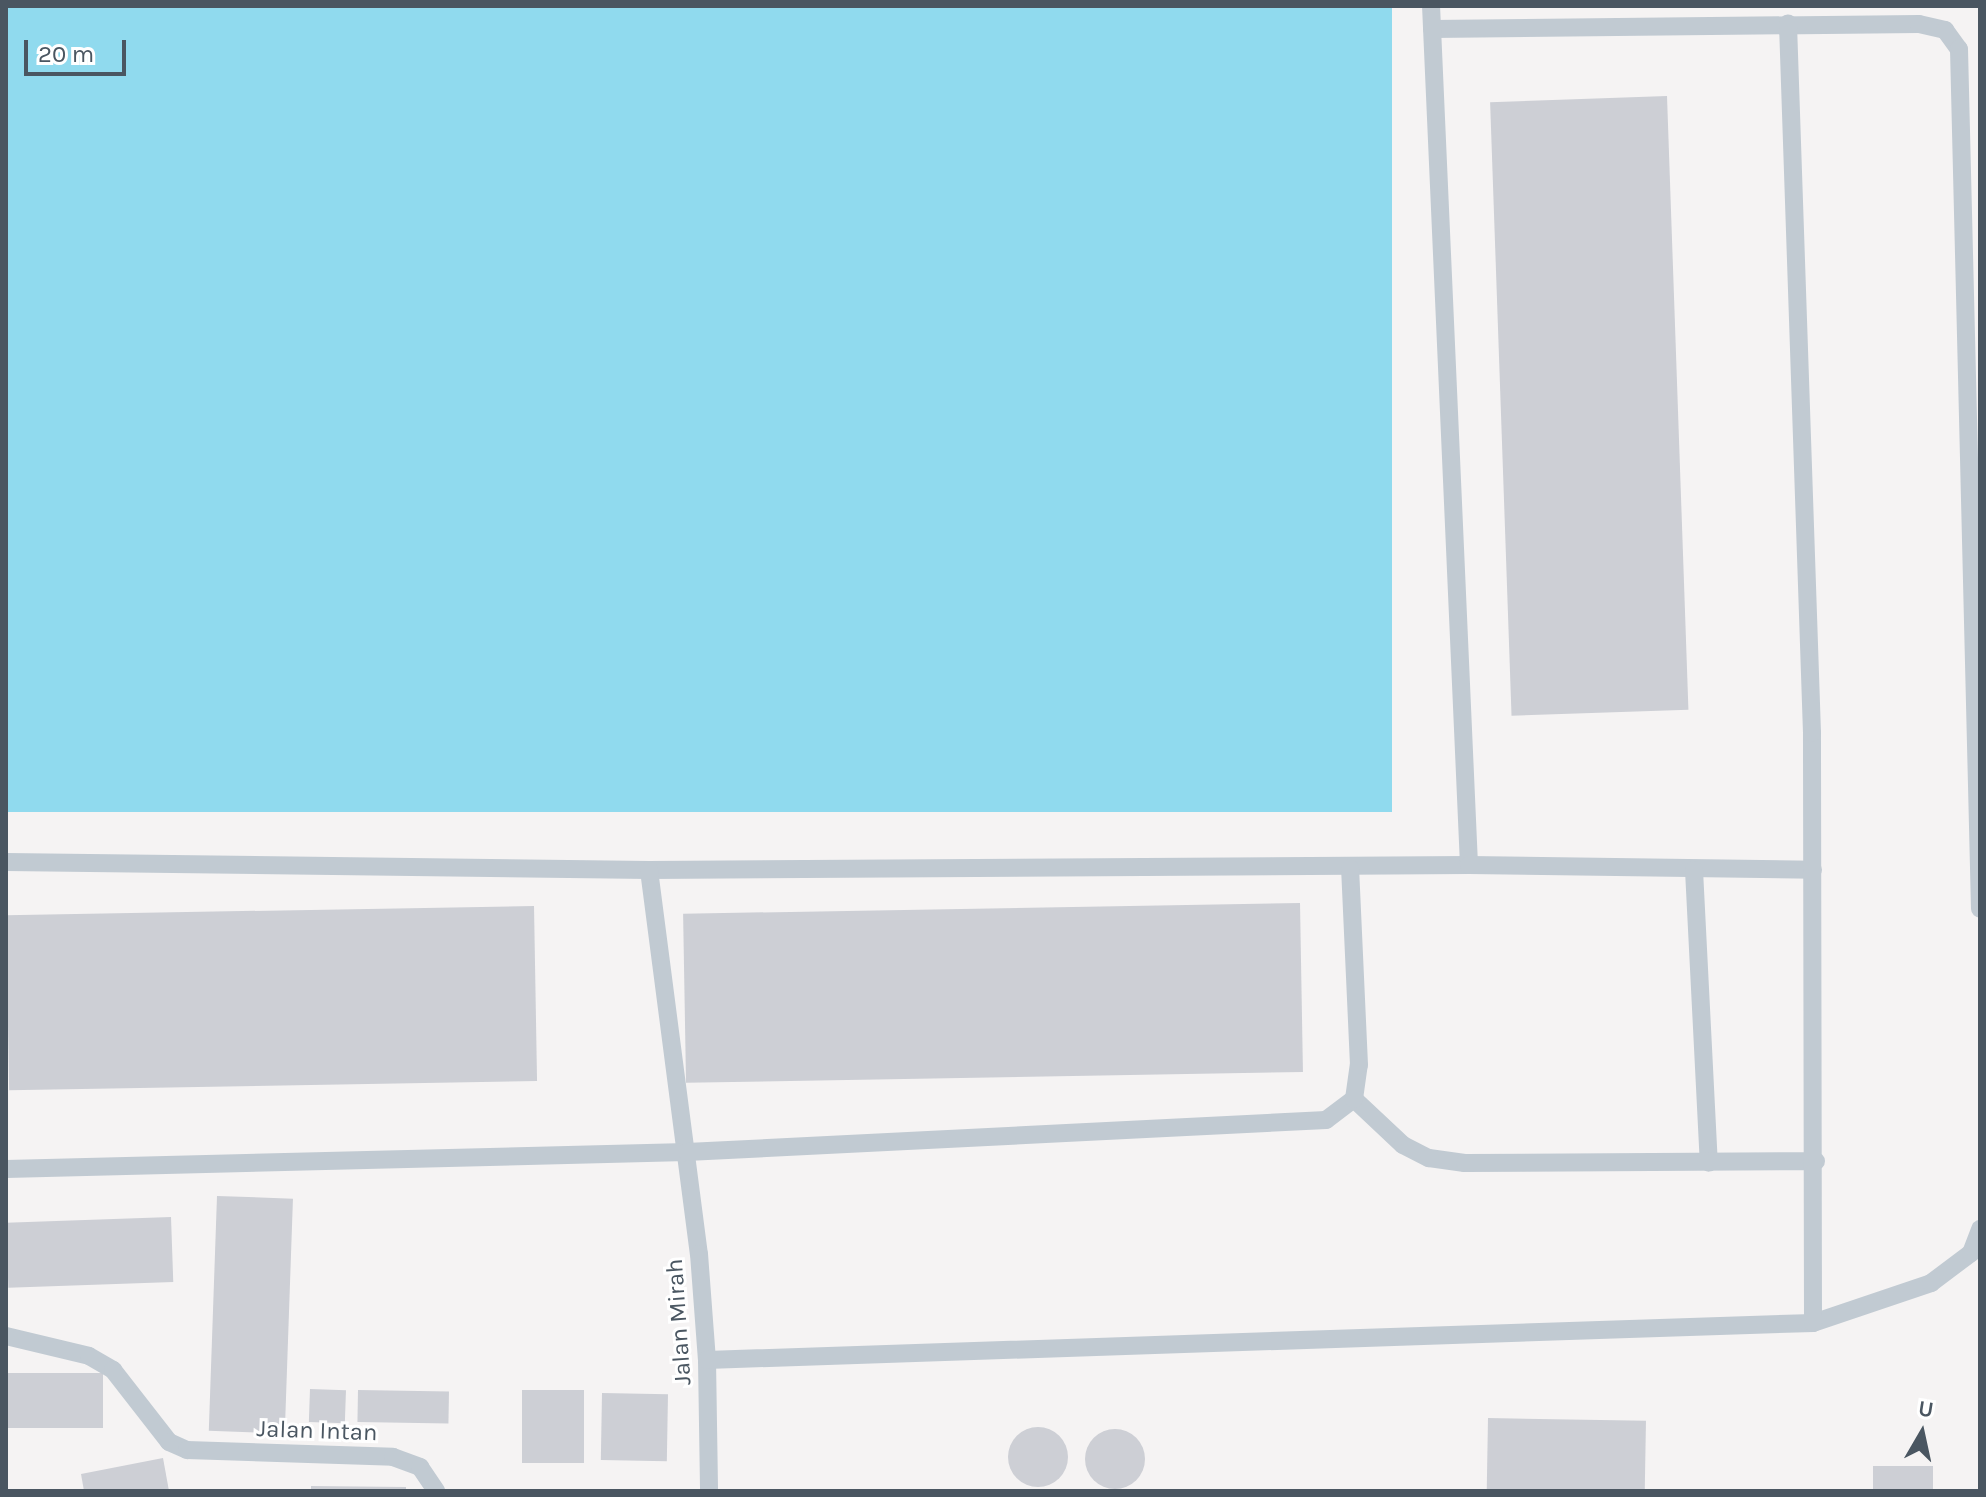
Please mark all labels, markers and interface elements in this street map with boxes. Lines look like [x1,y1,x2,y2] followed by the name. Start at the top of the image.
[28,24,130,74] scale bar
[38,40,94,68] text: 20 m
[660,1258,698,1386] street label: Jalan Mirah
[1882,1393,1962,1473] north arrow
[1916,1395,1935,1423] text: U
[256,1414,378,1448] street label: Jalan Intan

